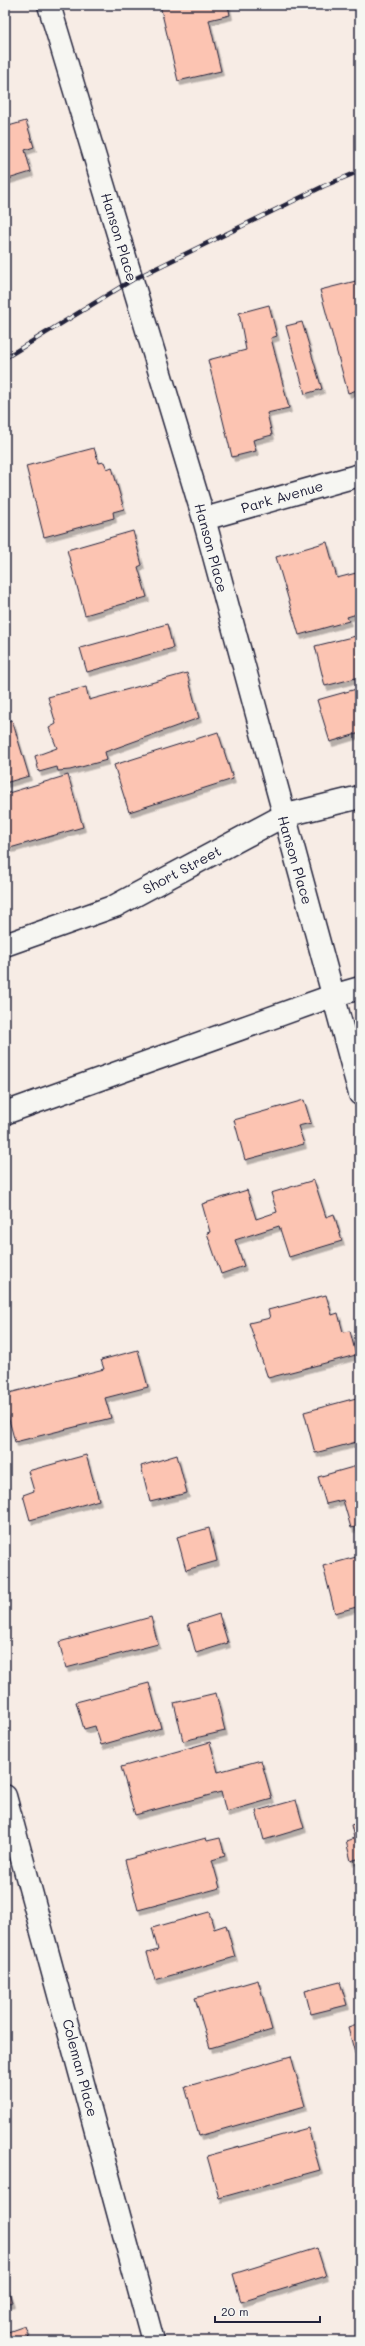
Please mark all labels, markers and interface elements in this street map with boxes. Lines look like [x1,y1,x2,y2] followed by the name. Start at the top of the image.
[97,190,142,283] street label: Hanson Place
[239,476,325,517] street label: Park Avenue
[190,501,233,595] street label: Hanson Place
[274,813,317,906] street label: Hanson Place
[139,841,224,898] street label: Short Street
[58,2017,103,2119] street label: Coleman Place
[215,2298,320,2324] scale bar
[221,2303,249,2319] text: 20 m

